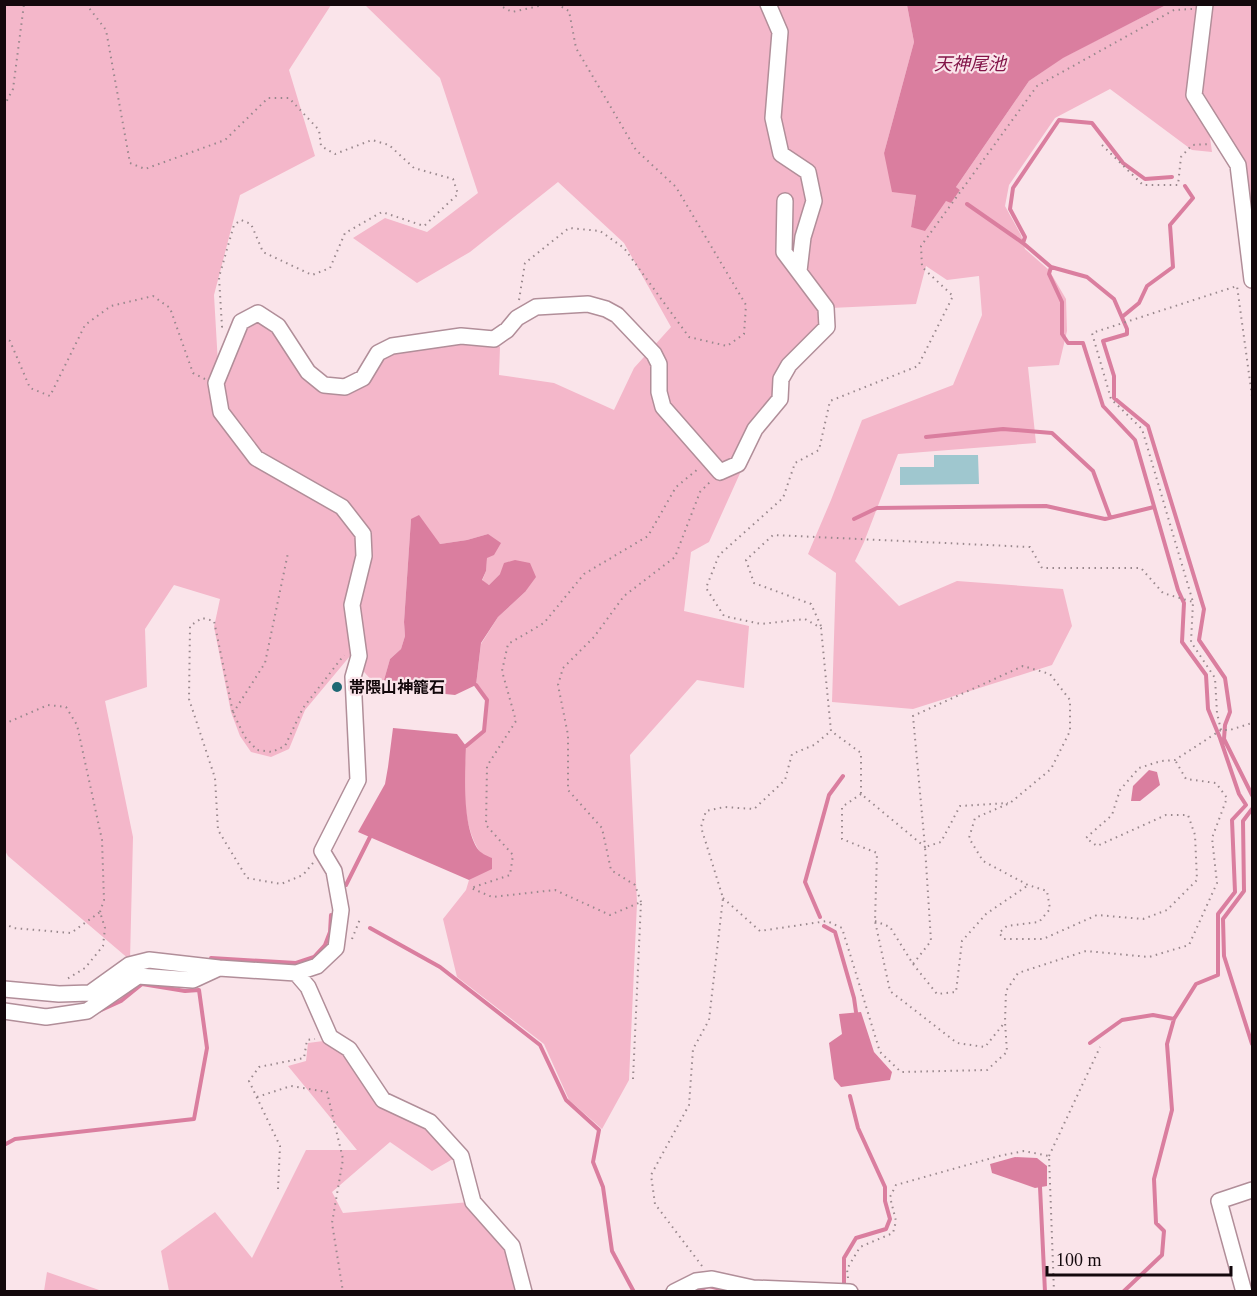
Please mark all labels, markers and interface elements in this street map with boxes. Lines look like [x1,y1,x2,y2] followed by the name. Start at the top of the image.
[934,54,1008,74] water label: 天神尾池
[349,678,445,696] place label: 帯隈山神籠石
[330,680,344,694] marker: 帯隈山神籠石
[1047,1239,1232,1277] scale bar
[1056,1250,1102,1270] text: 100 m

